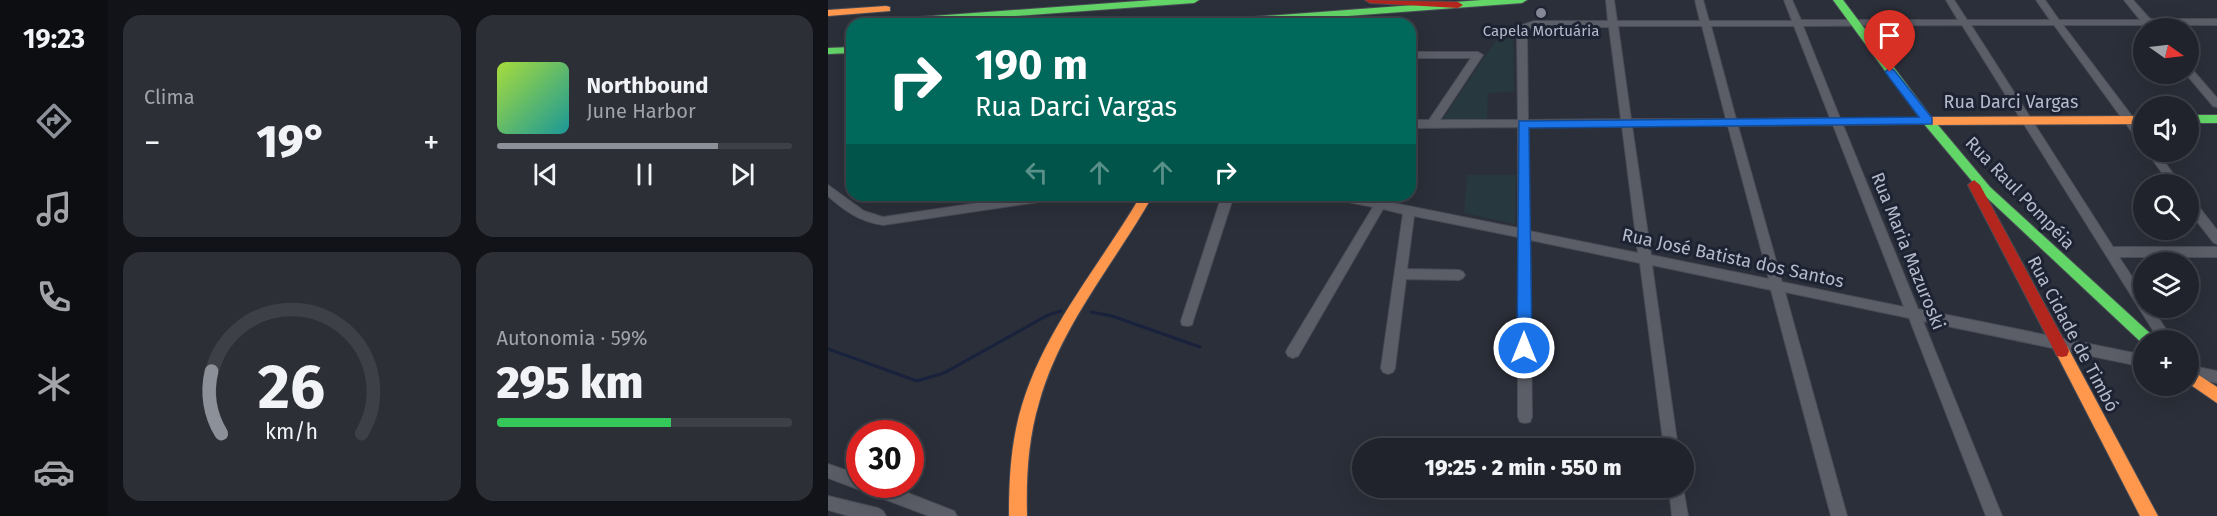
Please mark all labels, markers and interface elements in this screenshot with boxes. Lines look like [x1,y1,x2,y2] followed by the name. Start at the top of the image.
[1534,6,1548,20] marker: Capela Mortuária
[1864,10,1915,72] pin
[2133,18,2199,84] north arrow
[2133,18,2199,396] map controls
[1873,19,1906,52] icon: arrive
[1483,22,1599,40] place label: Capela Mortuária
[23,23,85,55] text: 19:23
[975,40,1088,90] text: 190 m
[876,42,954,120] icon: right
[587,72,708,99] text: Northbound
[144,85,195,109] text: Clima
[975,91,1177,123] text: Rua Darci Vargas
[1944,91,2078,113] street label: Rua Darci Vargas
[2133,96,2199,162] button: sound
[587,99,696,123] text: June Harbor
[33,100,75,142] icon: directions
[257,115,327,169] text: 19°
[144,123,161,163] text: −
[423,123,439,163] text: +
[1961,132,2079,254] street label: Rua Raul Pompéia
[1020,156,1053,189] icon: left
[1083,156,1116,189] icon: ahead
[1146,156,1179,189] icon: ahead
[1209,156,1242,189] icon: right
[529,158,562,191] icon: previous
[628,158,661,191] icon: pause
[726,158,759,191] icon: next
[1866,169,1950,333] street label: Rua Maria Mazuroski
[2133,174,2199,240] button: search
[33,188,75,230] icon: music
[1620,224,1846,292] street label: Rua José Batista dos Santos
[2023,252,2123,416] street label: Rua Cidade de Timbó
[2133,252,2199,318] button: layers
[33,276,75,318] icon: phone
[1492,316,1556,380] position arrow
[497,326,647,350] text: Autonomia · 59%
[2133,330,2199,396] button: +
[258,350,325,425] text: 26
[497,356,643,410] text: 295 km
[33,363,75,405] icon: climate
[265,419,318,445] text: km/h
[846,420,924,498] speed limit sign: 30
[33,451,75,493] icon: car
[1425,454,1621,481] text: 19:25 · 2 min · 550 m

